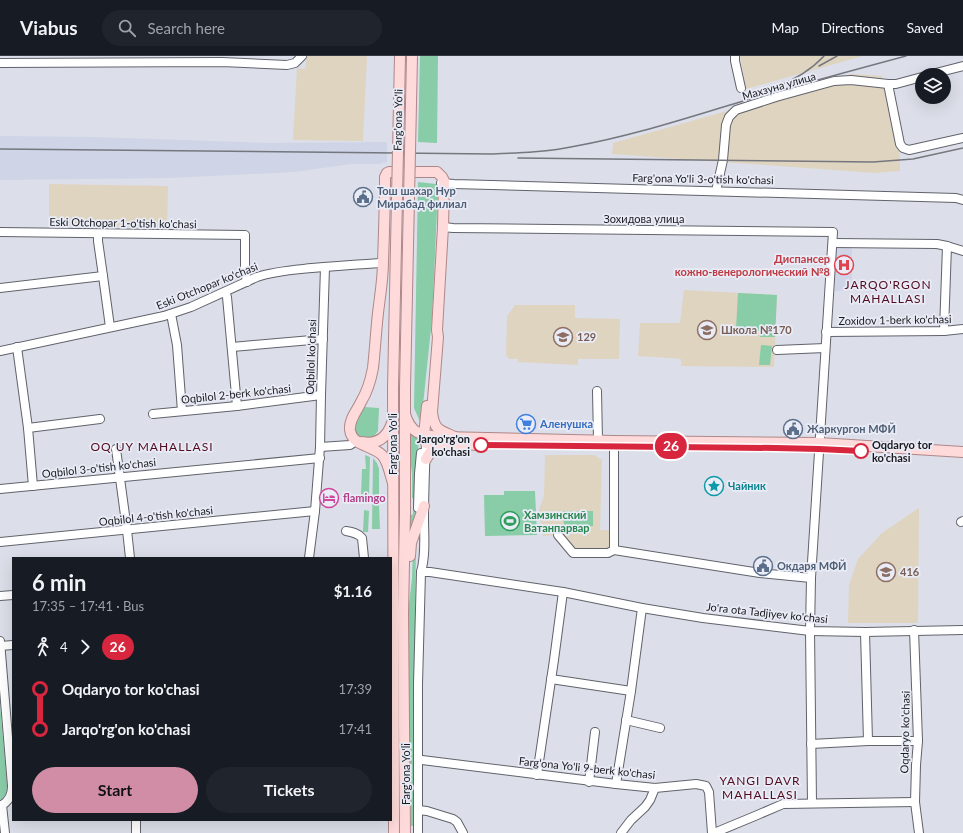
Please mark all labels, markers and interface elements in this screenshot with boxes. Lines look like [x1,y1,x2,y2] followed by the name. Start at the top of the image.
[102,10,382,46] search box
[20,16,78,39] text: Viabus
[116,17,138,39] icon: search
[148,19,225,37] text: Search here
[772,19,799,36] text: Map
[821,19,884,36] text: Directions
[906,19,943,36] text: Saved
[915,68,951,104] map controls
[915,68,951,104] button: layers
[741,69,817,102] street label: Махзуна улица
[390,89,405,151] street label: Farg'ona Yo'li
[632,171,774,186] street label: Farg'ona Yo'li 3-o'tish ko'chasi
[377,184,467,210] place label: Тош шахар Нур Мирабад филиал
[352,186,374,208] public building icon: Тош шахар Нур Мирабад филиал
[604,212,684,225] street label: Зохидова улица
[49,215,197,230] street label: Eski Otchopar 1-o'tish ko'chasi
[675,252,830,278] place label: Диспансер кожно-венерологический №8
[833,254,855,276] hospital icon: Диспансер кожно-венерологический №8
[154,259,260,312] street label: Eski Otchopar ko'chasi
[844,277,932,306] district label: JARQO'RGON MAHALLASI
[838,312,952,327] street label: Zoxidov 1-berk ko'chasi
[303,319,318,395] street label: Oqbilol ko'chasi
[696,319,718,341] school or university icon: Школа №170
[721,323,792,336] place label: Школа №170
[552,326,574,348] school or university icon: 129
[577,330,596,343] place label: 129
[180,381,292,406] street label: Oqbilol 2-berk ko'chasi
[386,413,399,475] street label: Farg'ona Yo'li
[515,413,537,435] supermarket icon: Аленушка
[539,417,593,430] place label: Аленушка
[782,418,804,440] public building icon: Жаркургон МФЙ
[807,422,896,435] place label: Жаркургон МФЙ
[417,432,470,458] place label: Jarqo'rg'on ko'chasi
[653,433,689,459] line badge: 26
[473,437,489,453] marker: Jarqo'rg'on ko'chasi
[663,437,679,454] text: 26
[872,438,933,464] place label: Oqdaryo tor ko'chasi
[90,439,214,454] district label: OQ UY MAHALLASI
[853,443,869,459] marker: Oqdaryo tor ko'chasi
[41,455,157,480] street label: Oqbilol 3-o'tish ko'chasi
[703,475,725,497] place icon: Чайник
[728,479,766,492] place label: Чайник
[318,487,340,509] hotel icon: flamingo
[343,491,386,504] place label: flamingo
[98,503,214,528] street label: Oqbilol 4-o'tish ko'chasi
[524,508,590,534] place label: Хамзинский Ватанпарвар
[499,510,521,532] sports icon: Хамзинский Ватанпарвар
[752,555,774,577] public building icon: Окдаря МФЙ
[777,559,846,572] place label: Окдаря МФЙ
[875,561,897,583] school or university icon: 416
[900,565,920,578] place label: 416
[32,569,87,596] text: 6 min
[334,582,372,600] text: $1.16
[32,598,144,614] text: 17:35 – 17:41 · Bus
[706,600,829,625] street label: Jo'ra ota Tadjiyev ko'chasi
[32,636,54,658] icon: walk
[74,636,96,658] icon: forward
[110,638,126,655] text: 26
[60,639,68,655] text: 4
[62,680,200,698] text: Oqdaryo tor ko'chasi
[339,681,372,697] text: 17:39
[897,690,912,773] street label: Oqdaryo ko'chasi
[62,720,191,738] text: Jarqo'rg'on ko'chasi
[339,721,372,737] text: 17:41
[399,743,412,805] street label: Farg'ona Yo'li
[518,754,656,781] street label: Farg'ona Yo'li 9-berk ko'chasi
[32,767,198,813] button: Start
[206,767,372,813] button: Tickets
[719,773,801,802] district label: YANGI DAVR MAHALLASI

